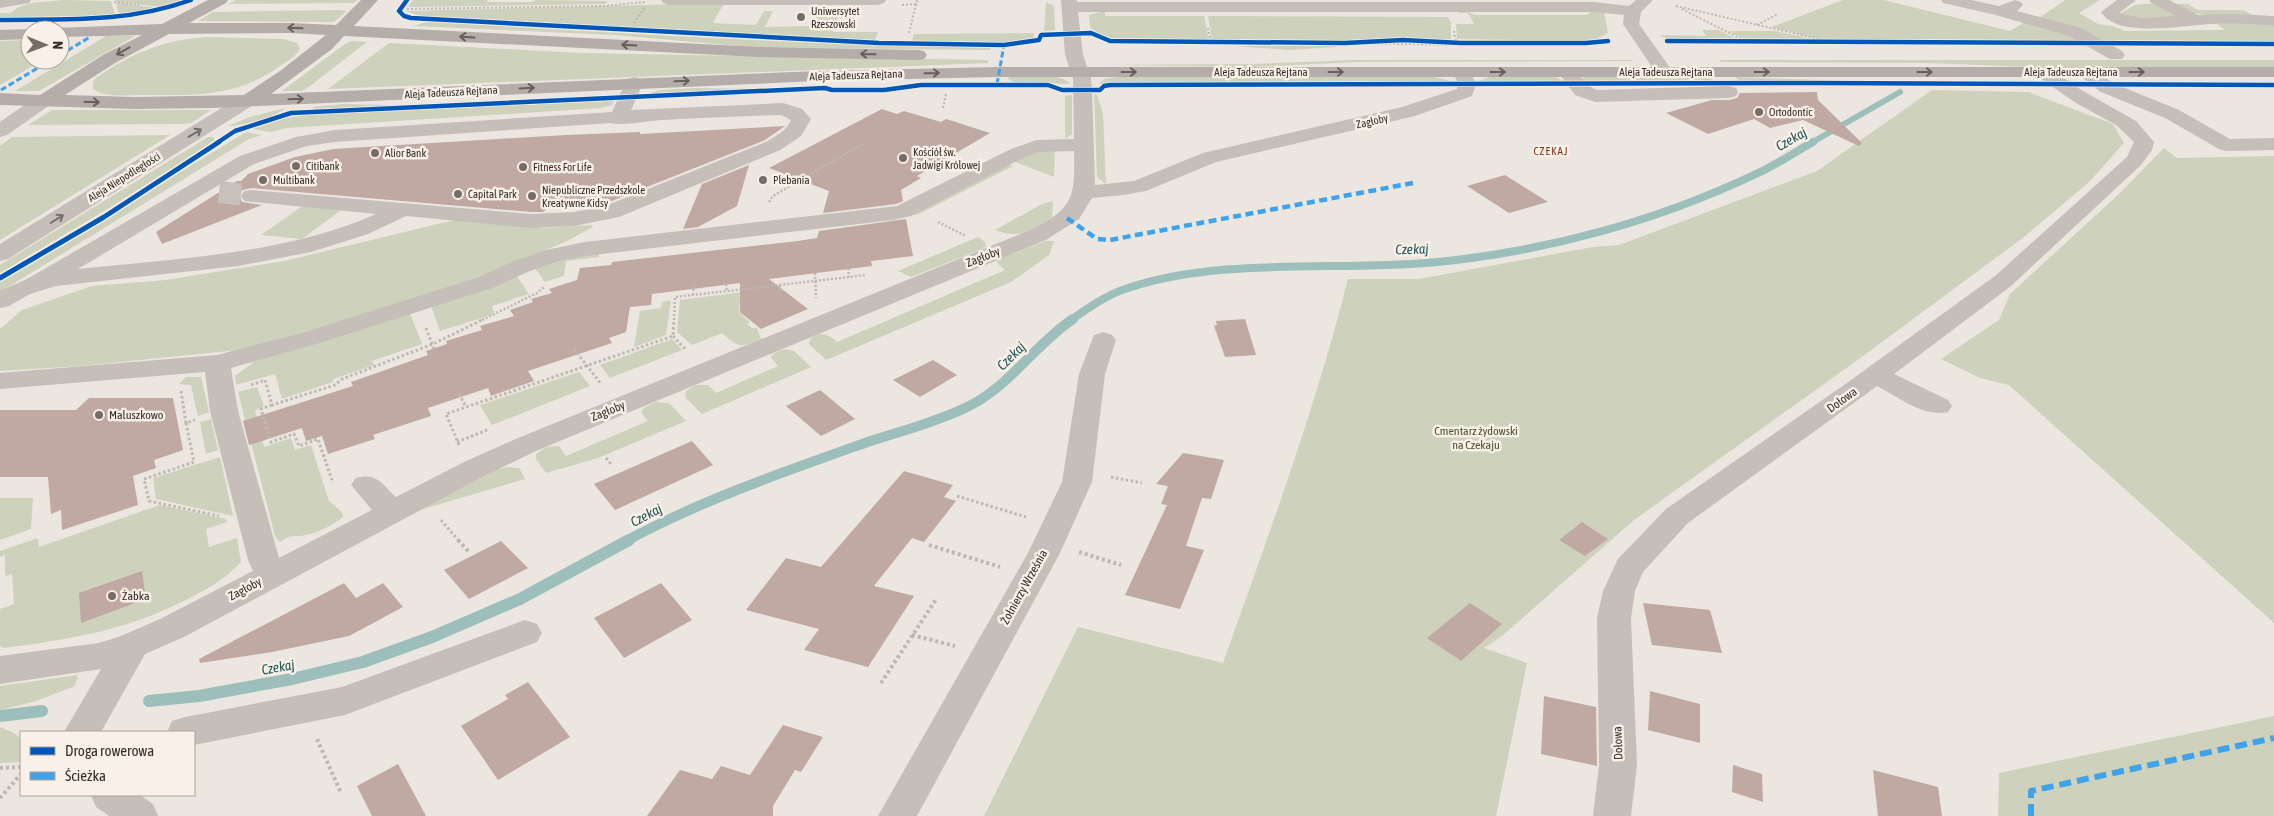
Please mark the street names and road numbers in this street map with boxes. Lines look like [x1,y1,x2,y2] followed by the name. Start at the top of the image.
[1214,66,1308,78] street label: Aleja Tadeusza Rejtana
[1619,66,1713,78] street label: Aleja Tadeusza Rejtana
[2024,66,2118,78] street label: Aleja Tadeusza Rejtana
[809,67,903,83] street label: Aleja Tadeusza Rejtana
[404,84,498,100] street label: Aleja Tadeusza Rejtana
[1355,111,1390,130] street label: Zagłoby
[86,150,162,204] street label: Aleja Niepodległości
[964,244,1002,270] street label: Zagłoby
[1824,384,1860,416] street label: Dołowa
[589,398,627,424] street label: Zagłoby
[998,547,1050,627] street label: Żołnierzy Września
[226,574,264,603] street label: Zagłoby
[1610,726,1626,760] street label: Dołowa

